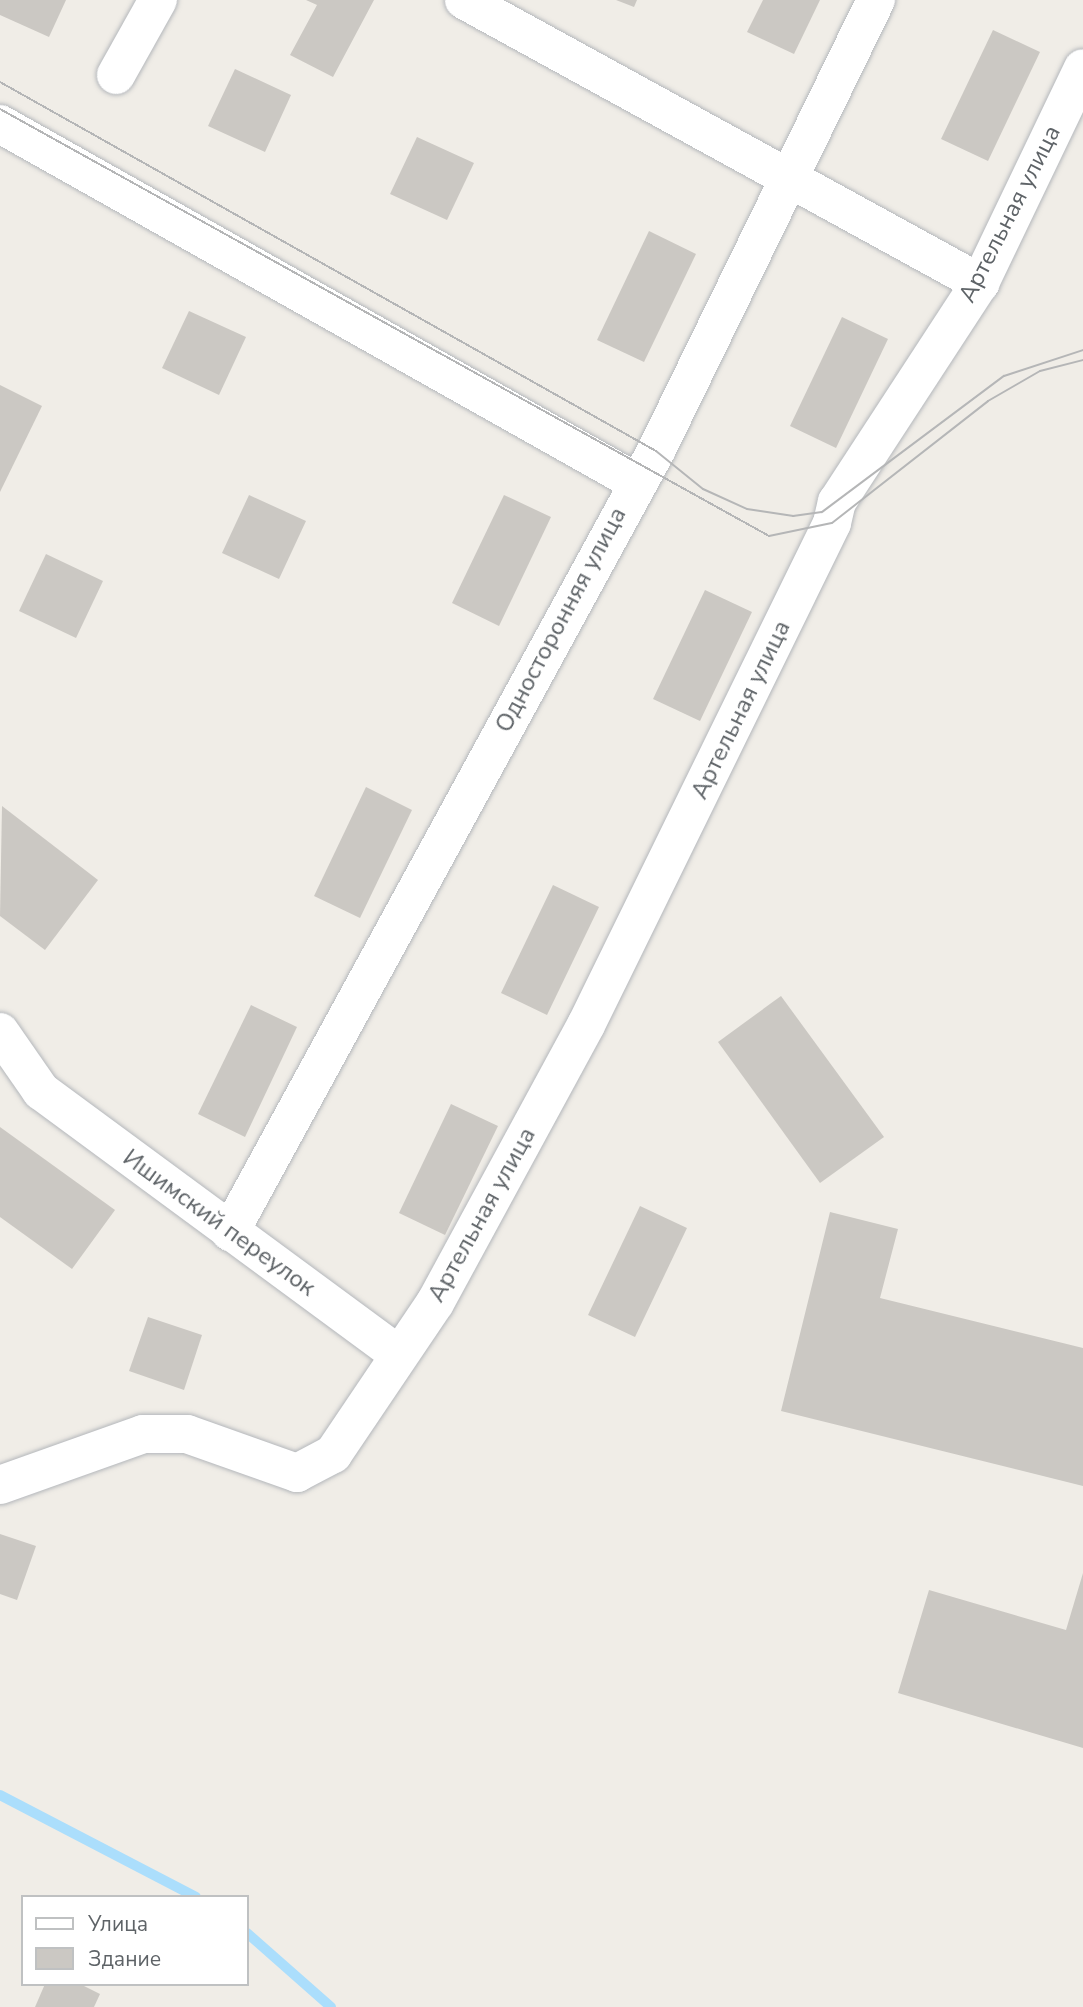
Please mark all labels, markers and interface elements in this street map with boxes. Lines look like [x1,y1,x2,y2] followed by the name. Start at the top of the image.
[953,121,1067,307] street label: Артельная улица
[489,503,633,737] street label: Односторонняя улица
[685,616,797,804] street label: Артельная улица
[422,1123,542,1307] street label: Артельная улица
[117,1143,321,1303] street label: Ишимский переулок
[21,1895,248,1986] legend
[88,1910,148,1938] text: Улица
[88,1945,161,1973] text: Здание

